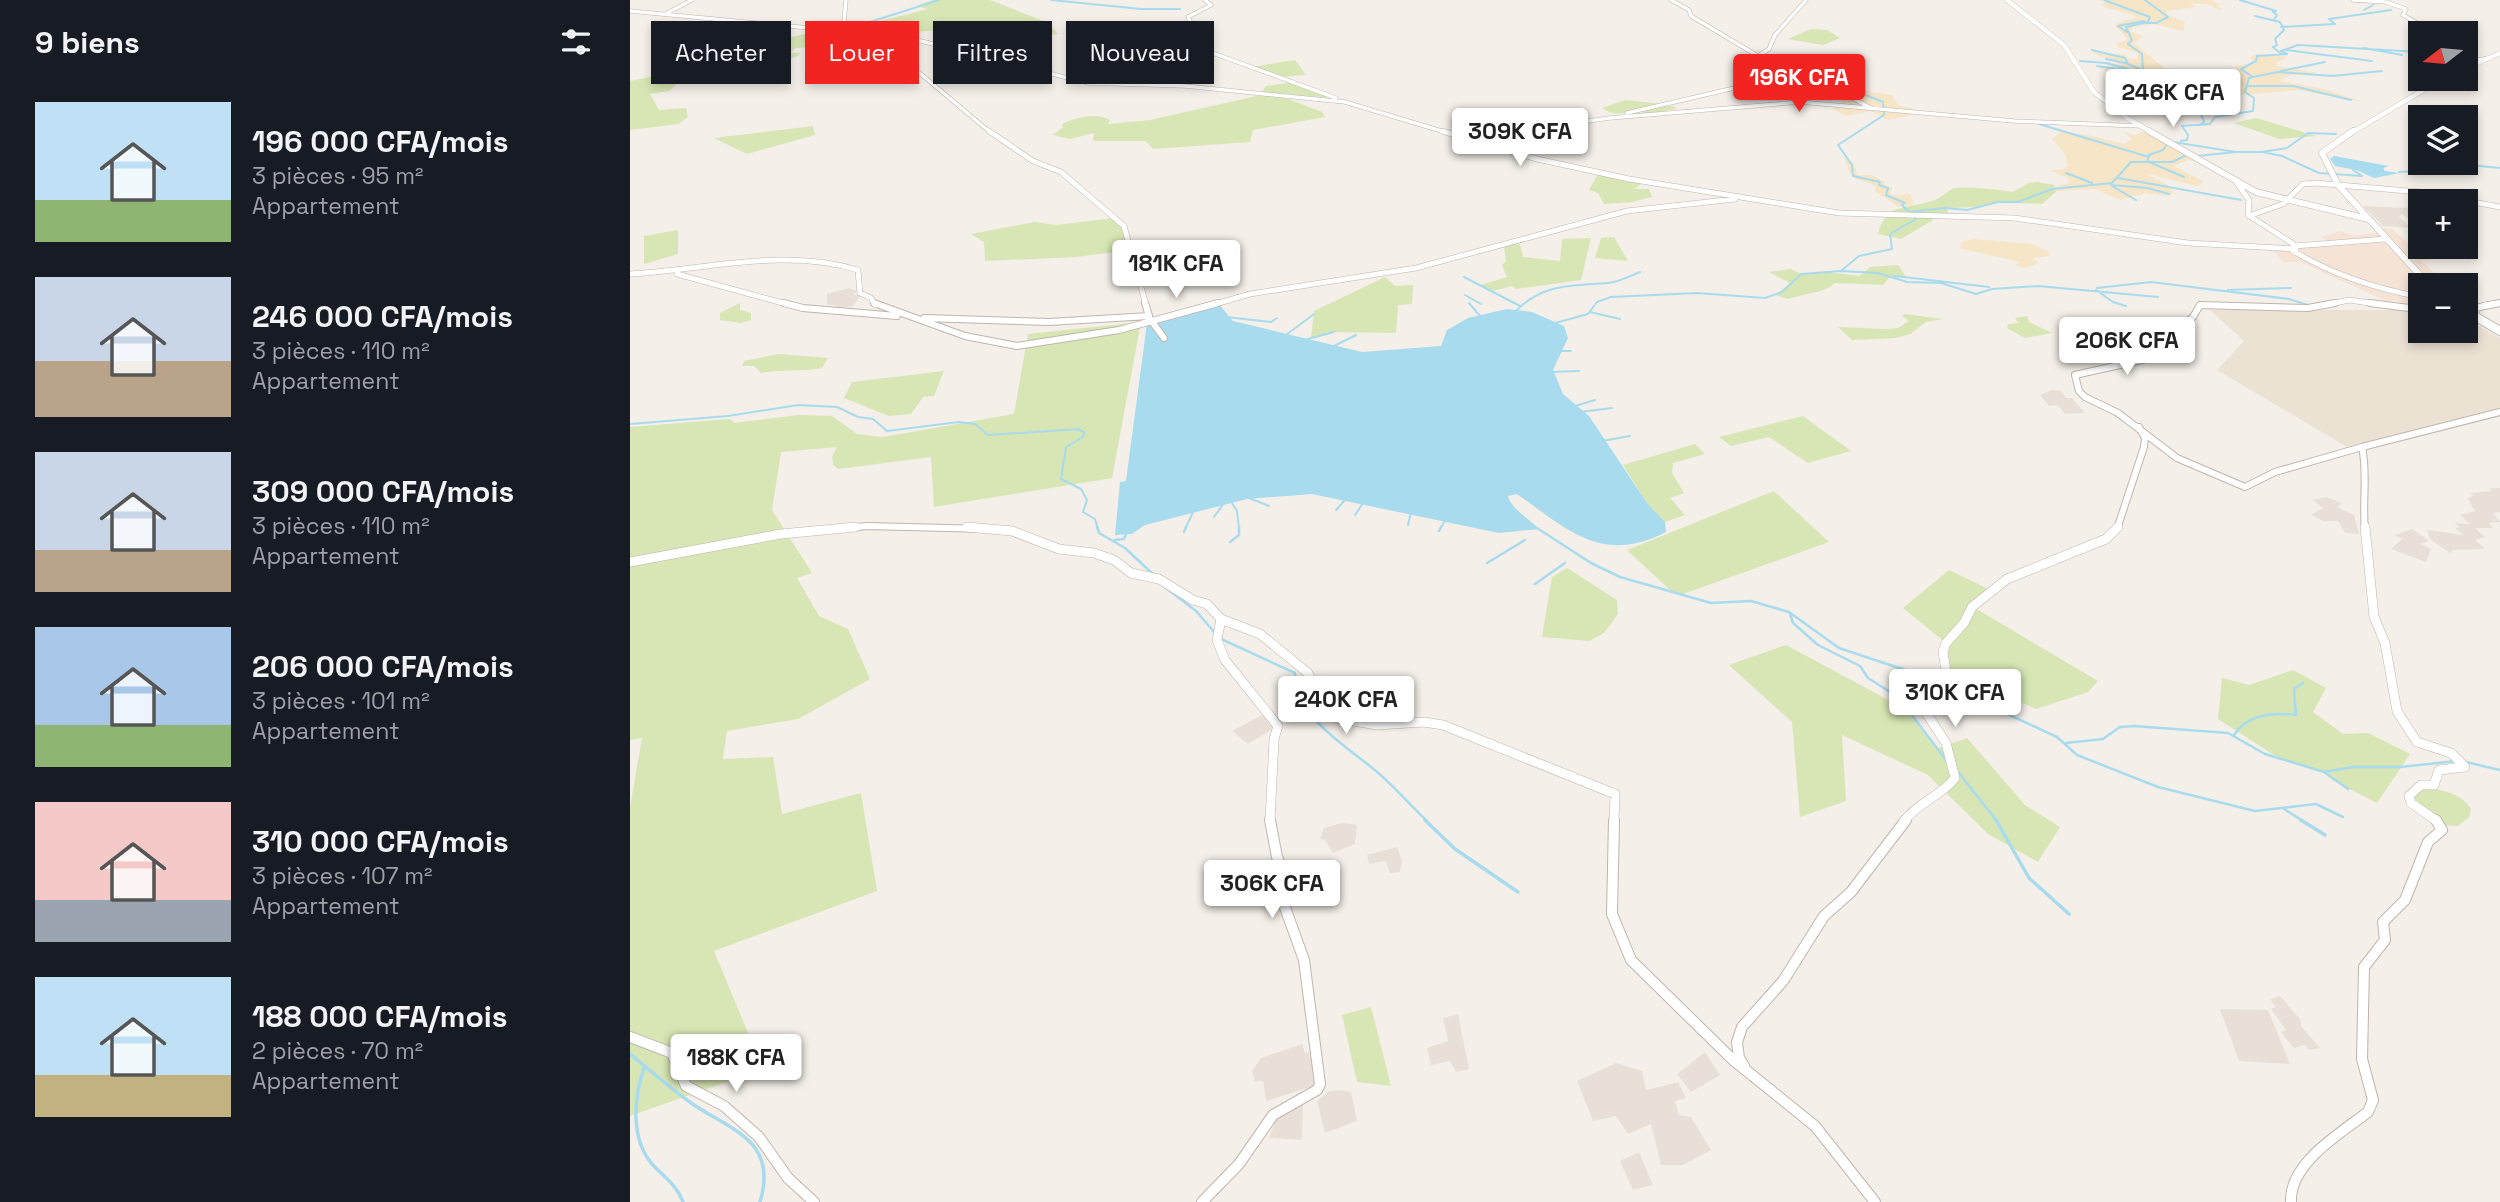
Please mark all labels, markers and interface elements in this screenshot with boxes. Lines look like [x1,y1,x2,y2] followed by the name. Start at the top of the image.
[651,21,791,84] chip: Acheter
[805,21,919,84] chip: Louer
[933,21,1052,84] chip: Filtres
[1066,21,1214,84] chip: Nouveau
[2408,21,2478,91] north arrow
[2408,21,2478,343] map controls
[35,23,140,62] text: 9 biens
[557,23,595,61] icon: filters
[1727,54,1871,114] pin: 196K CFA
[1749,62,1849,92] text: 196K CFA
[2101,69,2245,129] pin: 246K CFA
[2121,77,2225,107] text: 246K CFA
[2408,105,2478,175] button: layers
[1448,108,1592,168] pin: 309K CFA
[1468,116,1572,146] text: 309K CFA
[252,122,509,161] text: 196 000 CFA/mois
[91,130,175,214] icon: home
[252,161,423,191] text: 3 pièces · 95 m²
[2408,189,2478,259] button: +
[252,191,400,221] text: Appartement
[1104,240,1248,300] pin: 181K CFA
[1128,248,1224,278] text: 181K CFA
[2408,273,2478,343] button: −
[252,297,513,336] text: 246 000 CFA/mois
[91,305,175,389] icon: home
[2055,318,2199,377] pin: 206K CFA
[2075,325,2179,355] text: 206K CFA
[252,336,430,366] text: 3 pièces · 110 m²
[252,366,400,396] text: Appartement
[252,472,514,511] text: 309 000 CFA/mois
[91,480,175,564] icon: home
[252,511,430,541] text: 3 pièces · 110 m²
[252,541,400,571] text: Appartement
[252,647,514,686] text: 206 000 CFA/mois
[91,655,175,739] icon: home
[1883,670,2027,729] pin: 310K CFA
[1274,676,1418,736] pin: 240K CFA
[1905,677,2005,707] text: 310K CFA
[1294,684,1398,714] text: 240K CFA
[252,686,430,716] text: 3 pièces · 101 m²
[252,716,400,746] text: Appartement
[252,822,509,861] text: 310 000 CFA/mois
[91,830,175,914] icon: home
[1200,860,1344,920] pin: 306K CFA
[252,861,433,891] text: 3 pièces · 107 m²
[1220,868,1324,898] text: 306K CFA
[252,891,400,921] text: Appartement
[252,997,507,1036] text: 188 000 CFA/mois
[91,1005,175,1089] icon: home
[664,1034,808,1094] pin: 188K CFA
[252,1036,423,1066] text: 2 pièces · 70 m²
[687,1042,785,1072] text: 188K CFA
[252,1066,400,1096] text: Appartement

